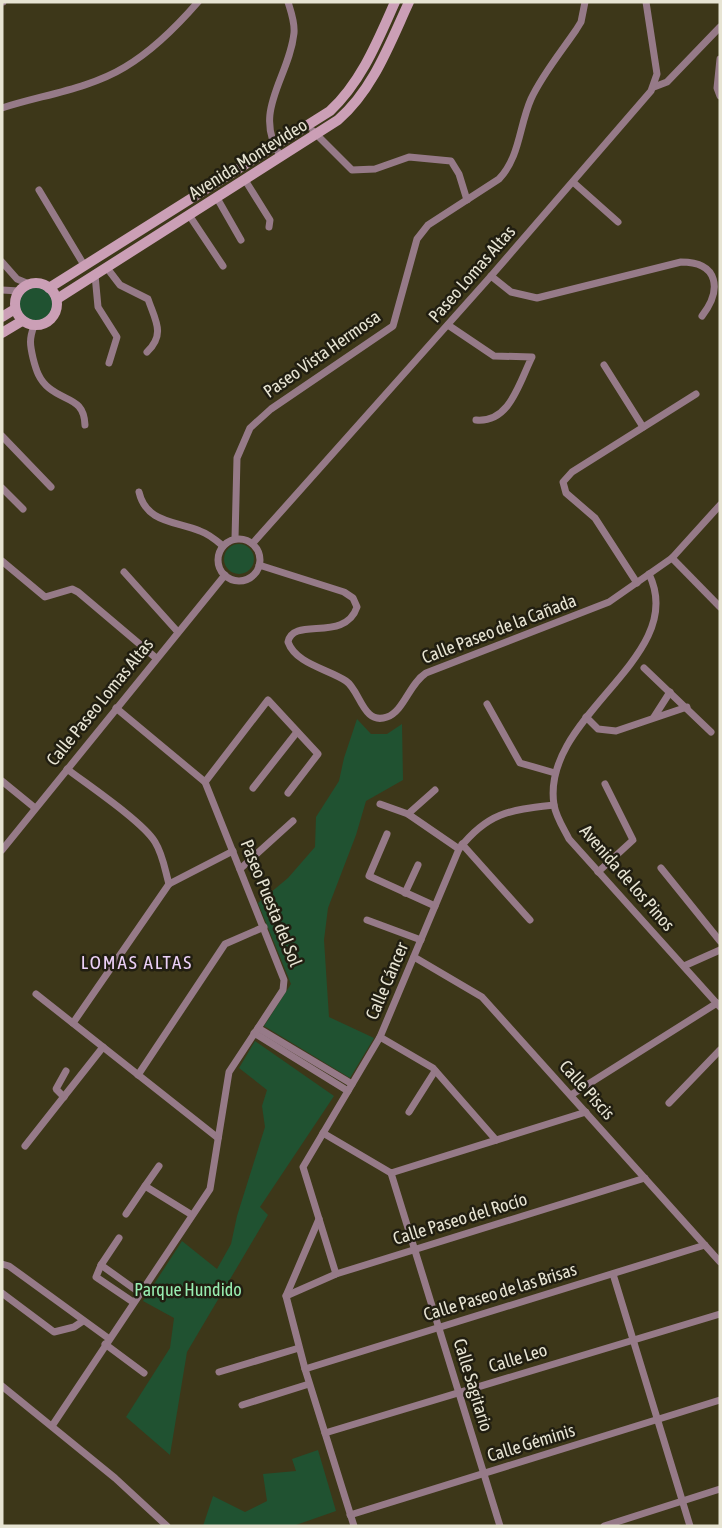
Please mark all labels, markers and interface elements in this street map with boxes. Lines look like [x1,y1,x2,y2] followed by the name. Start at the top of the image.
[185,114,311,203] street label: Avenida Montevideo
[424,221,519,326] street label: Paseo Lomas Altas
[259,306,384,402] street label: Paseo Vista Hermosa
[419,589,579,668] street label: Calle Paseo de la Cañada
[42,634,157,770] street label: Calle Paseo Lomas Altas
[576,820,679,935] street label: Avenida de los Pinos
[236,836,307,970] street label: Paseo Puesta del Sol
[361,938,412,1023] street label: Calle Cáncer
[81,951,193,973] district label: LOMAS ALTAS
[555,1056,619,1124] street label: Calle Piscis
[390,1188,530,1249] street label: Calle Paseo del Rocío
[421,1258,579,1325] street label: Calle Paseo de las Brisas
[134,1279,242,1300] park label: Parque Hundido
[449,1336,498,1434] street label: Calle Sagitario
[486,1339,550,1376] street label: Calle Leo
[485,1419,577,1466] street label: Calle Géminis

